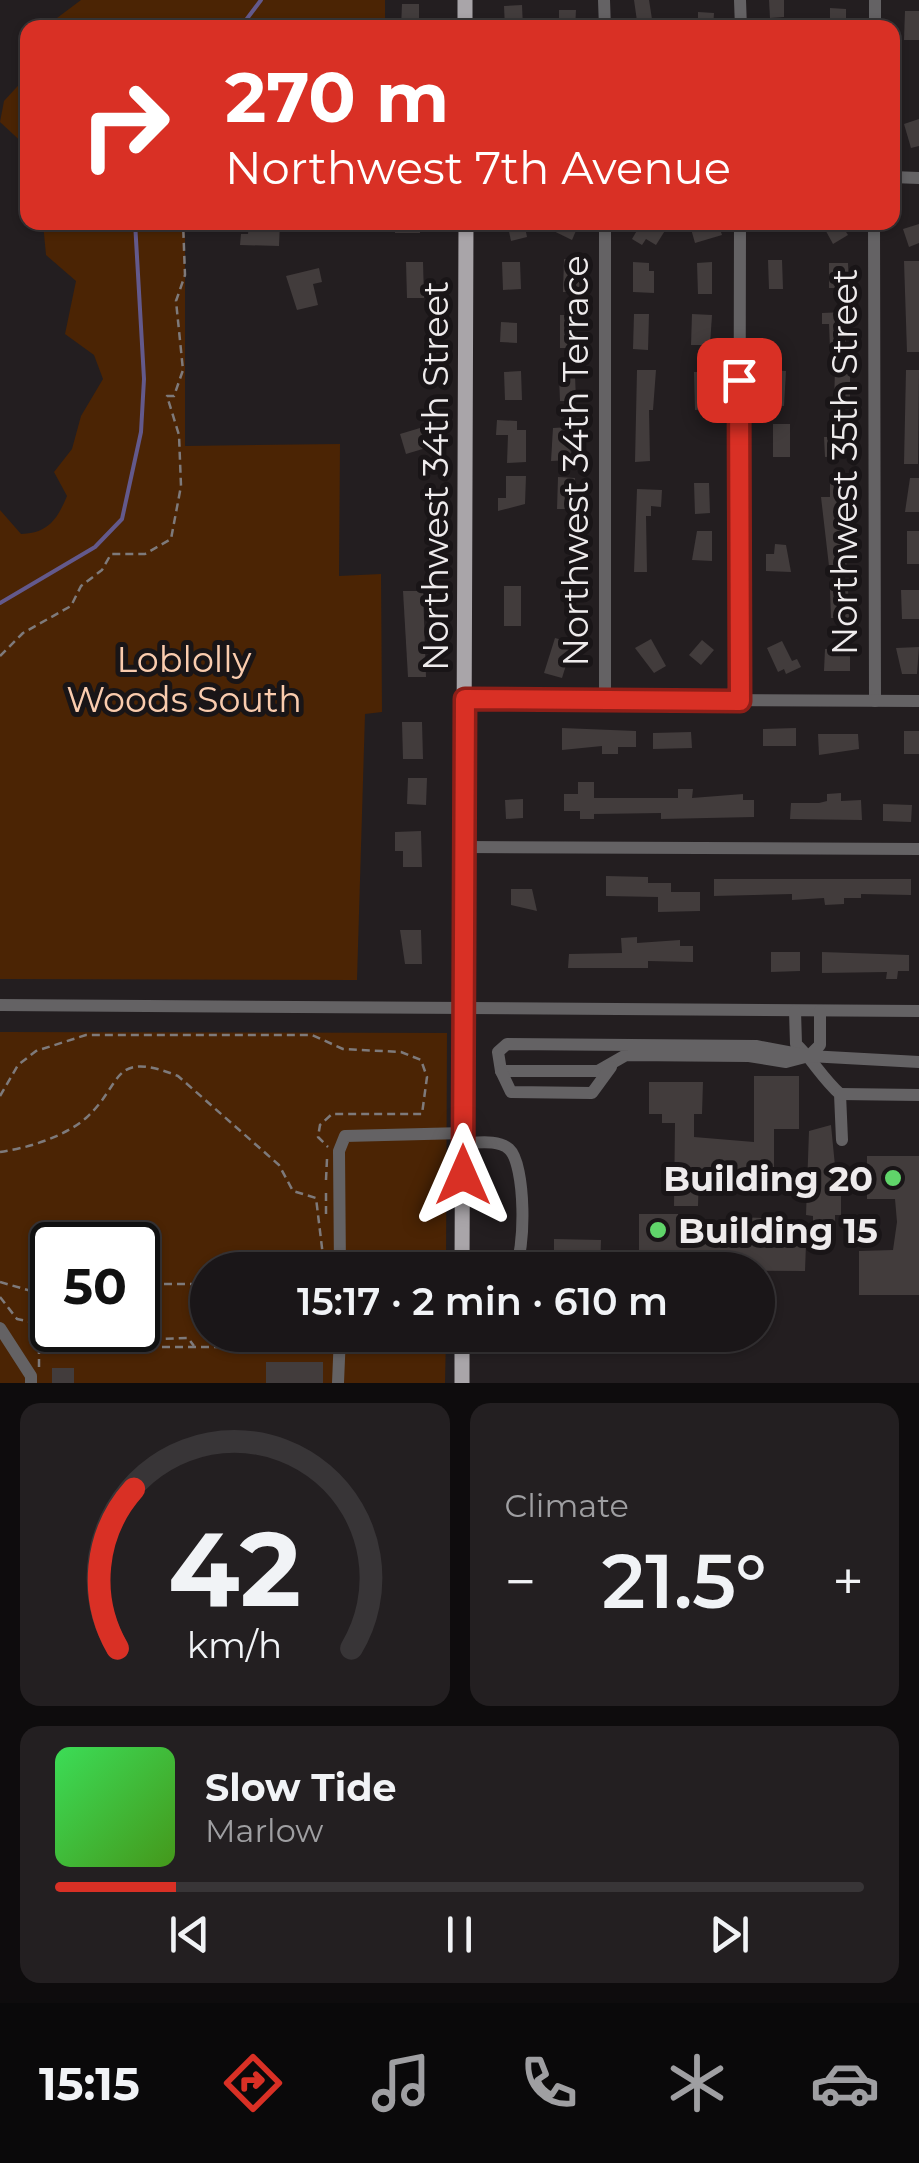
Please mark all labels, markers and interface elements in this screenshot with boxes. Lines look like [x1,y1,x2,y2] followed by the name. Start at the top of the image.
[225,54,449,140] text: 270 m
[60,60,190,190] icon: right
[225,140,731,195] text: Northwest 7th Avenue
[554,255,597,667] street label: Northwest 34th Terrace
[823,269,866,655] street label: Northwest 35th Street
[414,281,457,671] street label: Northwest 34th Street
[697,338,782,423] pin
[712,353,767,408] icon: arrive
[66,638,302,721] park label: Loblolly Woods South
[411,1123,515,1227] position arrow
[663,1157,873,1200] place label: Building 20
[882,1167,904,1189] marker: Building 20
[678,1209,878,1252] place label: Building 15
[647,1219,669,1241] marker: Building 15
[30,1222,160,1352] speed limit sign: 50
[297,1278,668,1325] text: 15:17 · 2 min · 610 m
[505,1486,629,1525] text: Climate
[168,1505,301,1632] text: 42
[602,1535,767,1627] text: 21.5°
[505,1548,536,1615] text: −
[832,1548,864,1615] text: +
[187,1623,282,1667] text: km/h
[205,1764,397,1811] text: Slow Tide
[205,1811,323,1850] text: Marlow
[162,1907,217,1962] icon: previous
[432,1907,487,1962] icon: pause
[702,1907,757,1962] icon: next
[218,2048,288,2118] icon: directions
[366,2048,436,2118] icon: music
[514,2048,584,2118] icon: phone
[662,2048,732,2118] icon: climate
[810,2048,880,2118] icon: car
[39,2056,140,2111] text: 15:15

